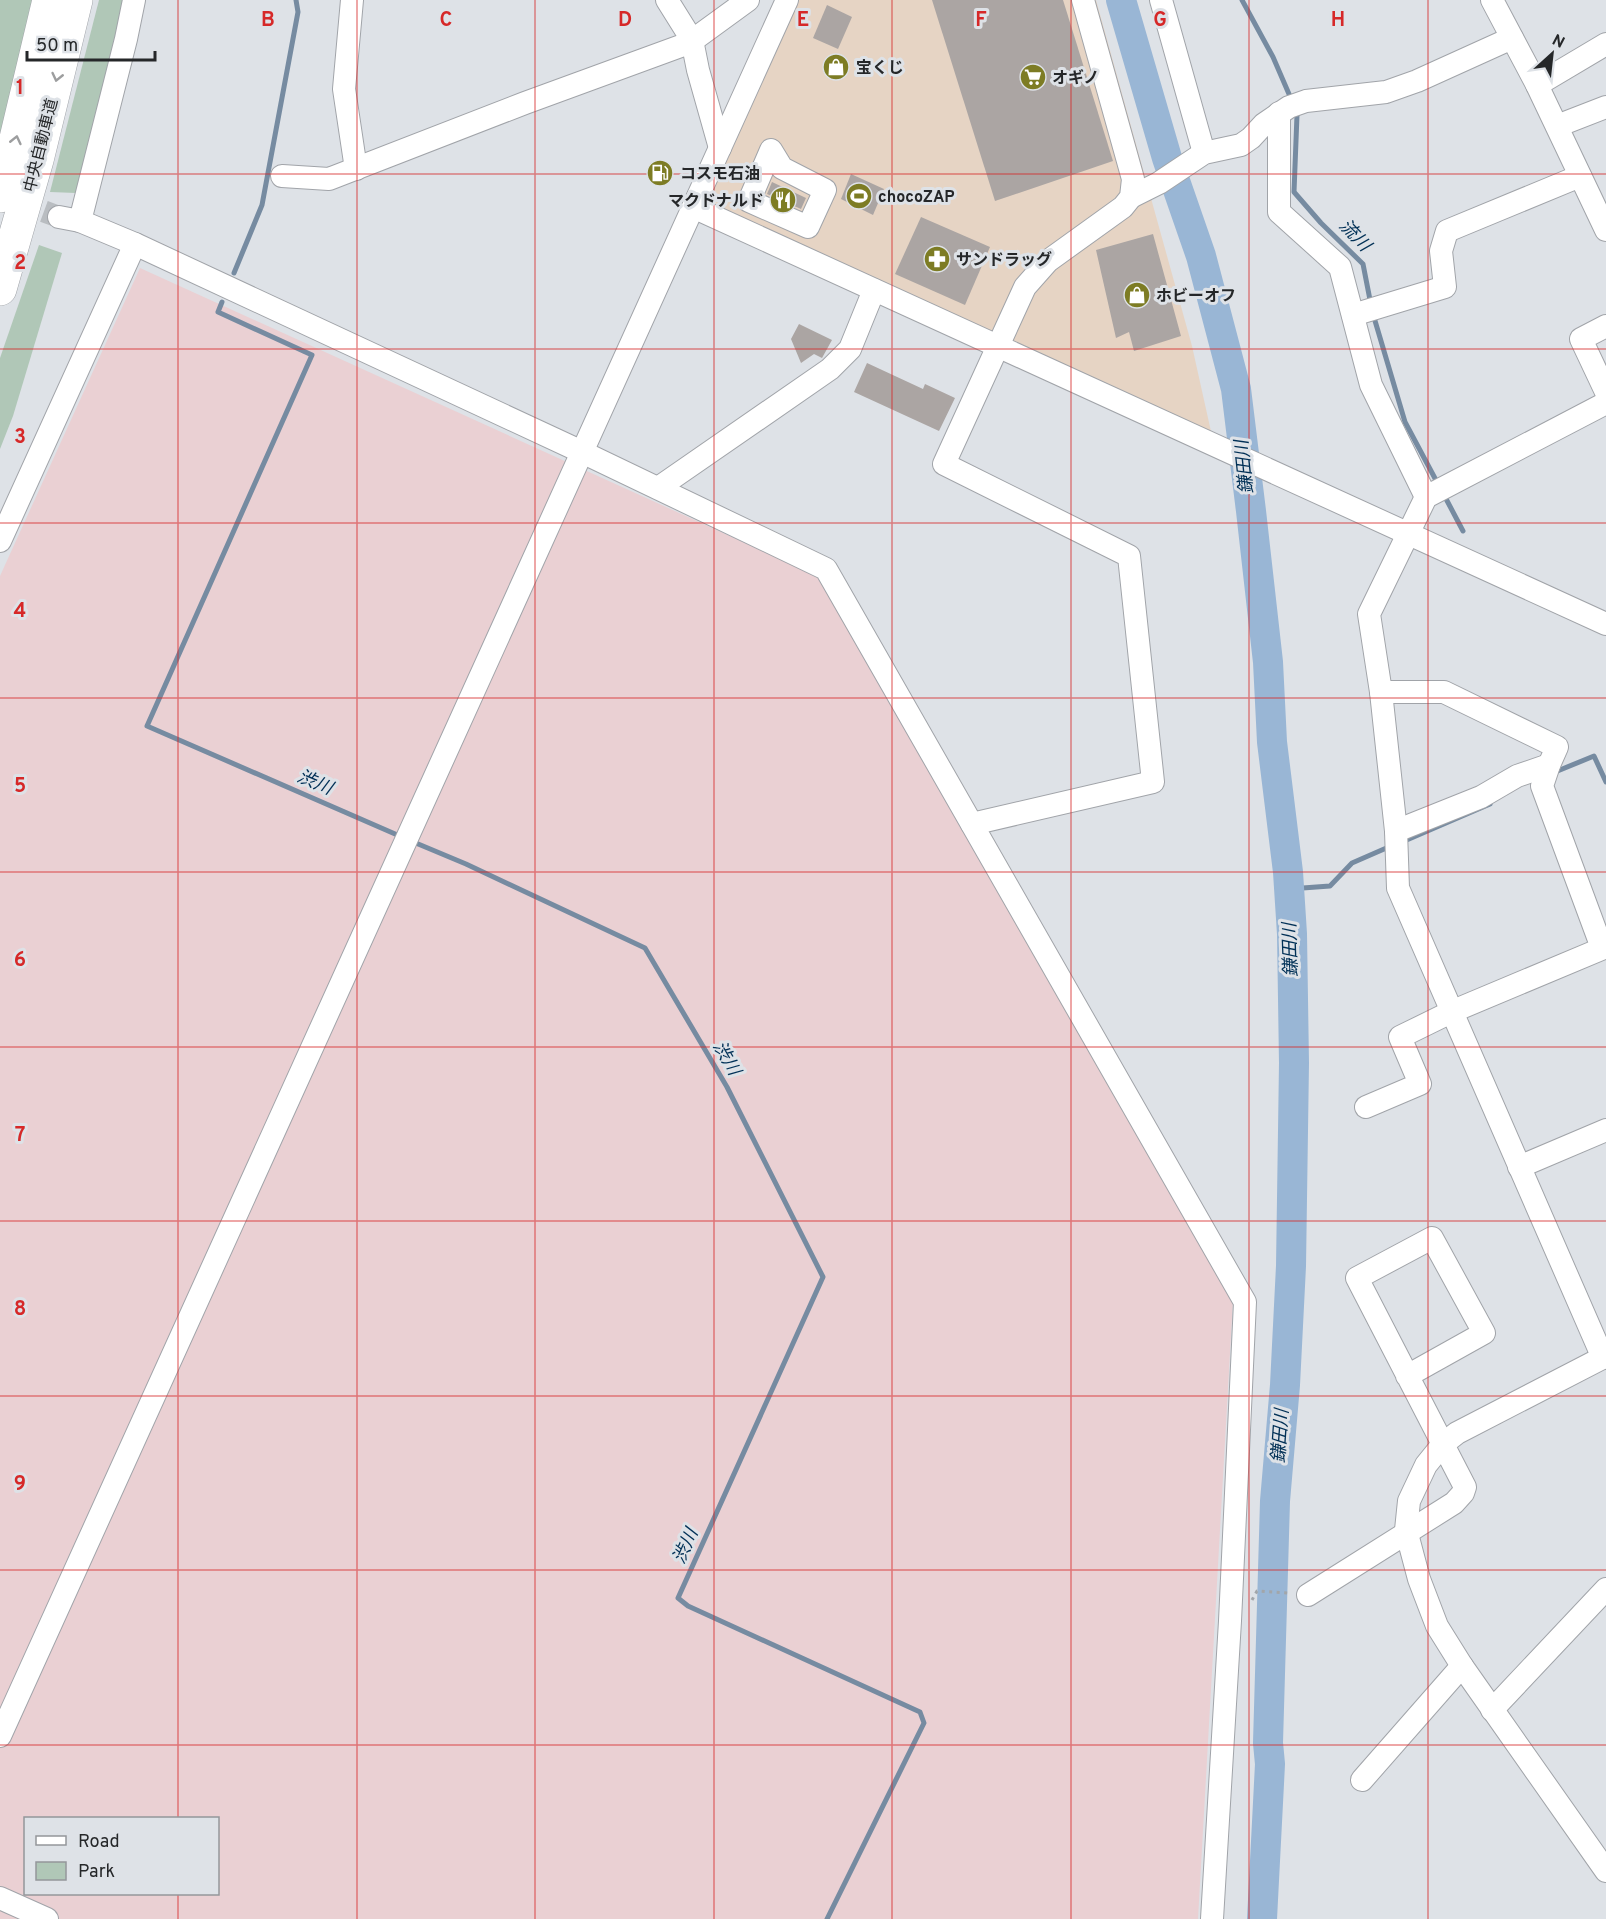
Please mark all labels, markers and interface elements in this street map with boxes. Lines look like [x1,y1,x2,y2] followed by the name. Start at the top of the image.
[261,8,275,34] text: B
[440,8,452,34] text: C
[618,8,632,34] text: D
[797,8,809,34] text: E
[975,8,987,34] text: F
[1153,8,1167,34] text: G
[1331,8,1345,34] text: H
[27,24,154,62] scale bar
[1522,24,1582,84] north arrow
[1548,31,1568,54] text: N
[36,35,78,58] text: 50 m
[821,52,851,82] shop icon: 宝くじ
[856,59,904,79] place label: 宝くじ
[1018,62,1048,92] supermarket icon: オギノ
[1052,69,1099,89] place label: オギノ
[51,72,64,82] one-way arrow
[16,76,24,102] text: 1
[21,96,63,194] street label: 中央自動車道
[8,135,21,145] one-way arrow
[645,158,675,188] fuel station icon: コスモ石油
[680,165,760,185] place label: コスモ石油
[844,181,874,211] sports icon: chocoZAP
[768,185,798,215] restaurant icon: マクドナルド
[878,188,955,208] place label: chocoZAP
[668,192,764,212] place label: マクドナルド
[1333,215,1376,258] water label: 流川
[922,244,952,274] pharmacy icon: サンドラッグ
[956,250,1052,271] place label: サンドラッグ
[14,251,26,277] text: 2
[1122,280,1152,310] shop icon: ホビーオフ
[1156,287,1236,307] place label: ホビーオフ
[14,425,26,451] text: 3
[1231,437,1260,495] water label: 鎌田川
[14,599,26,625] text: 4
[293,766,337,802] water label: 渋川
[14,774,26,800] text: 5
[1279,921,1304,977] water label: 鎌田川
[14,948,26,974] text: 6
[707,1037,746,1082] water label: 渋川
[15,1123,25,1149] text: 7
[14,1297,26,1323] text: 8
[1268,1406,1295,1464] water label: 鎌田川
[14,1472,26,1498] text: 9
[669,1524,705,1568] water label: 渋川
[24,1817,219,1895] legend
[78,1831,120,1854] text: Road
[78,1861,115,1884] text: Park

